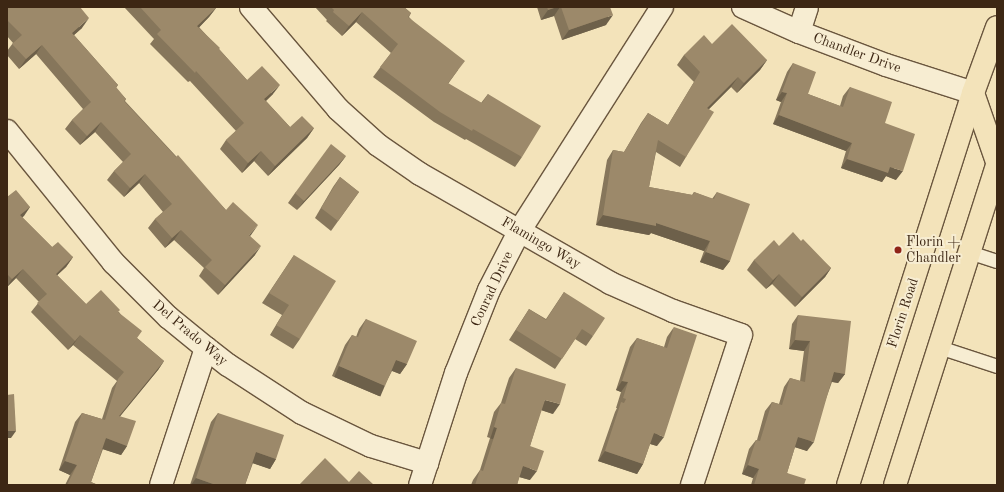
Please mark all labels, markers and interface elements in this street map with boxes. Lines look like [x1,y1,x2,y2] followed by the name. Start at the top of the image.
[811,29,903,77] street label: Chandler Drive
[498,213,584,273] street label: Flamingo Way
[906,234,961,266] place label: Florin + Chandler
[893,245,903,255] marker: Florin + Chandler
[467,249,517,329] street label: Conrad Drive
[884,276,922,350] street label: Florin Road
[149,297,231,369] street label: Del Prado Way

